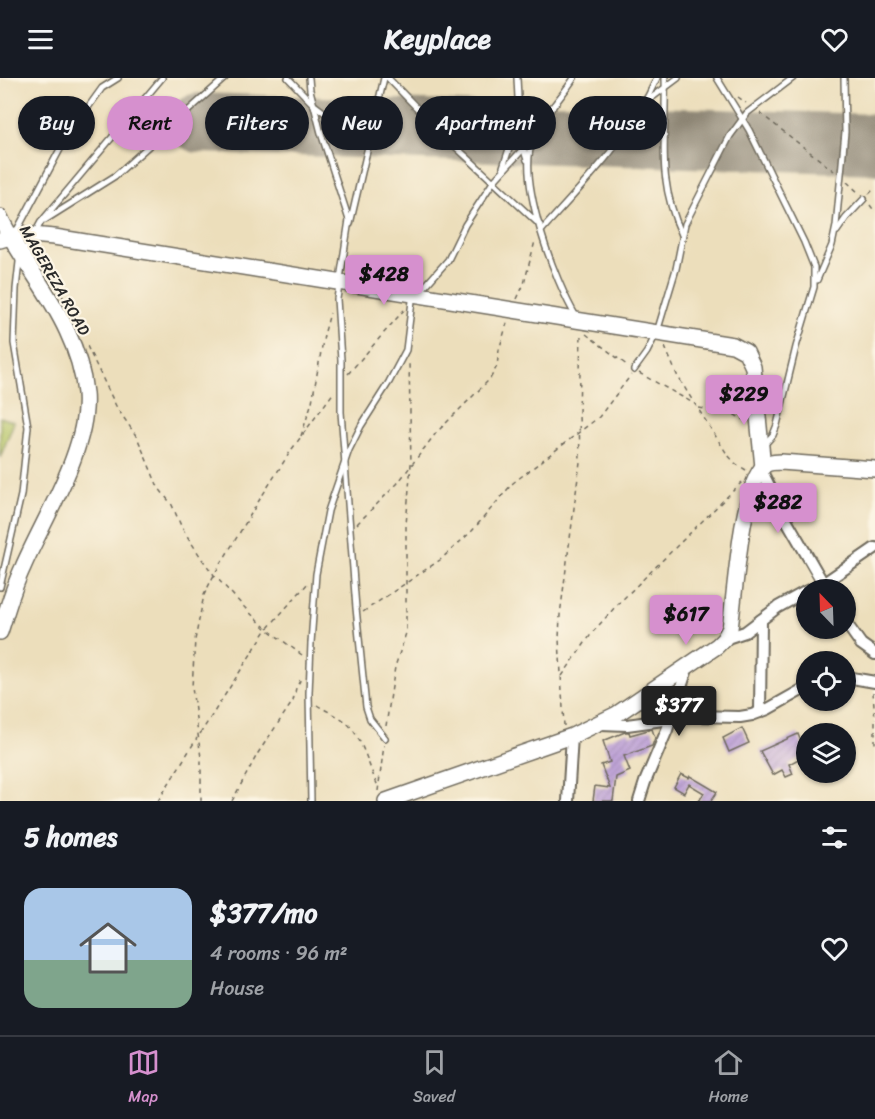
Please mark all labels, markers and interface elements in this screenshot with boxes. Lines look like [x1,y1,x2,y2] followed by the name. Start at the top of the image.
[384,15,491,63] text: Keyplace
[24,23,57,56] icon: menu
[818,23,851,56] icon: heart
[18,96,95,150] chip: Buy
[107,96,193,150] chip: Rent
[205,96,309,150] chip: Filters
[321,96,403,150] chip: New
[415,96,556,150] chip: Apartment
[568,96,667,150] chip: House
[11,219,99,341] street label: MAGEREZA ROAD
[348,255,420,306] pin: $428
[359,257,409,292] text: $428
[708,375,780,426] pin: $229
[720,377,768,412] text: $229
[742,483,814,534] pin: $282
[754,485,802,520] text: $282
[796,579,856,639] north arrow
[796,579,856,783] map controls
[650,595,722,646] pin: $617
[664,597,708,632] text: $617
[796,651,856,711] button: locate
[643,686,715,737] pin: $377
[655,688,703,723] text: $377
[796,723,856,783] button: layers
[24,814,117,860] text: 5 homes
[818,821,851,854] icon: filters
[210,890,318,936] text: $377/mo
[72,912,144,984] icon: home
[818,932,851,965] icon: heart
[210,936,348,971] text: 4 rooms · 96 m²
[210,971,264,1006] text: House
[127,1046,160,1111] tab: Map
[413,1046,455,1111] tab: Saved
[708,1046,748,1111] tab: Home

